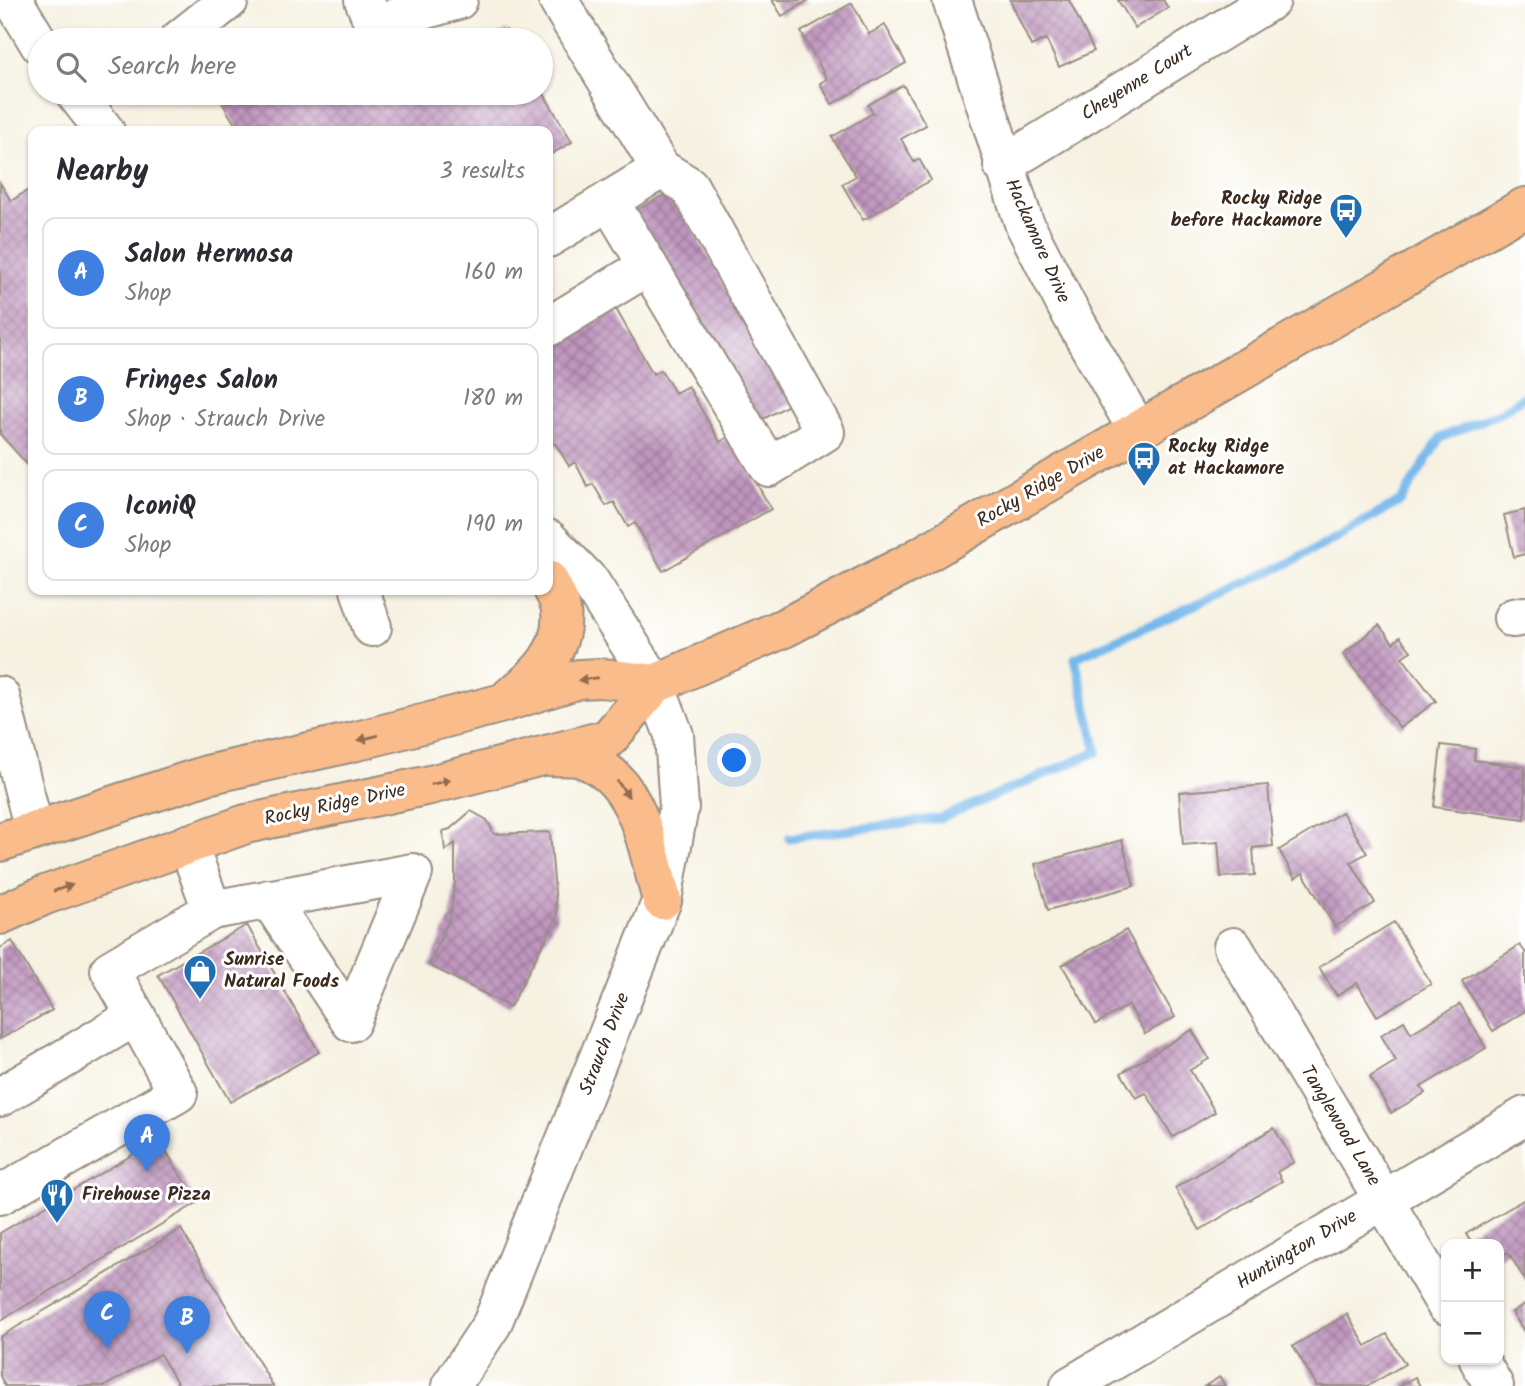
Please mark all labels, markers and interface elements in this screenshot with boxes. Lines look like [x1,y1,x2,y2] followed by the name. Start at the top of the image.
[28,28,553,105] search box
[1075,36,1199,129] street label: Cheyenne Court
[108,46,236,88] text: Search here
[52,48,90,86] icon: search
[56,148,148,196] text: Nearby
[439,154,525,190] text: 3 results
[996,174,1078,309] street label: Hackamore Drive
[1171,184,1322,236] place label: Rocky Ridge before Hackamore
[1327,191,1365,240] bus stop icon: Rocky Ridge before Hackamore
[125,234,293,276] text: Salon Hermosa
[74,255,88,291] text: A
[464,255,523,291] text: 160 m
[125,276,171,312] text: Shop
[125,360,278,402] text: Fringes Salon
[74,381,88,417] text: B
[463,381,523,417] text: 180 m
[125,402,325,438] text: Shop · Strauch Drive
[1168,432,1284,484] place label: Rocky Ridge at Hackamore
[971,438,1111,536] street label: Rocky Ridge Drive
[1125,439,1163,488] bus stop icon: Rocky Ridge at Hackamore
[125,486,196,528] text: IconiQ
[74,507,88,543] text: C
[466,507,523,543] text: 190 m
[125,528,171,564] text: Shop
[576,674,598,685] one-way arrow
[357,733,379,744] one-way arrow
[717,743,751,777] your location
[262,775,409,835] street label: Rocky Ridge Drive
[430,776,452,787] one-way arrow
[616,780,630,798] one-way arrow
[52,882,73,893] one-way arrow
[224,945,339,997] place label: Sunrise Natural Foods
[181,952,219,1001] shop icon: Sunrise Natural Foods
[572,988,638,1100] street label: Strauch Drive
[1292,1060,1388,1193] street label: Tanglewood Lane
[124,1114,170,1172] pin: A
[38,1176,76,1225] restaurant icon: Firehouse Pizza
[82,1180,211,1210] place label: Firehouse Pizza
[1231,1202,1364,1298] street label: Huntington Drive
[1441,1239,1504,1365] map controls
[1441,1239,1504,1302] button: +
[84,1291,130,1349] pin: C
[164,1296,210,1354] pin: B
[1441,1302,1504,1365] button: −

